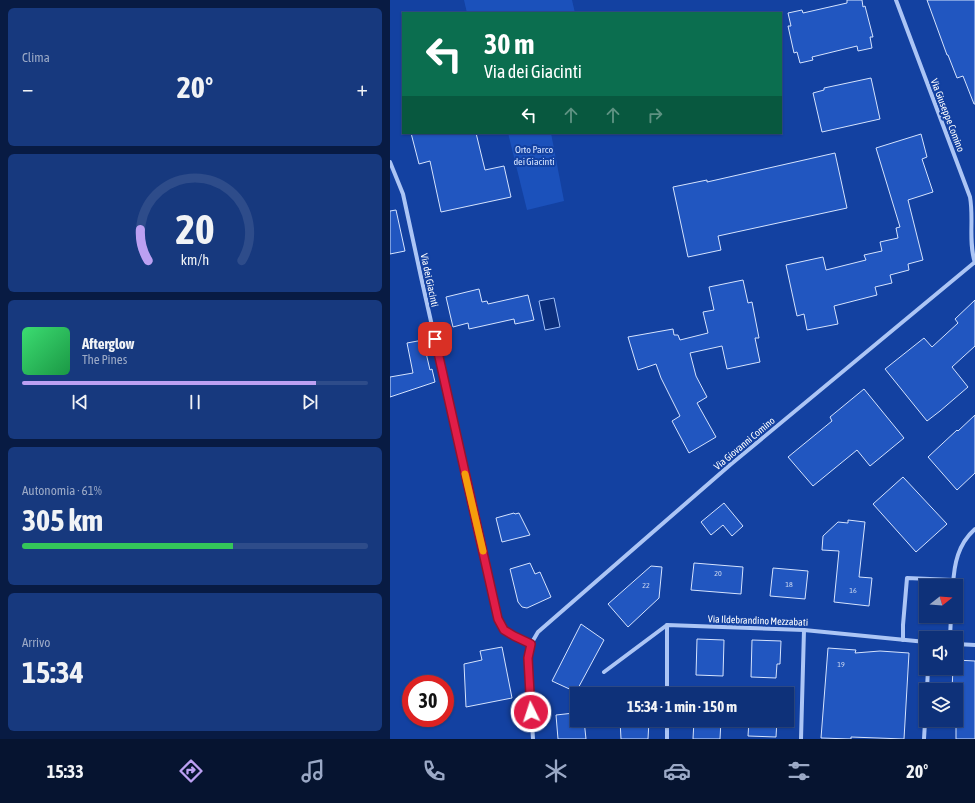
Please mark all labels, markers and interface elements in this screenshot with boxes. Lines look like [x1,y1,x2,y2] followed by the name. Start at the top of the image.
[418,28,470,80] icon: left
[484,28,534,60] text: 30 m
[22,50,50,65] text: Clima
[484,61,582,82] text: Via dei Giacinti
[177,70,213,104] text: 20°
[22,75,33,101] text: −
[357,75,368,101] text: +
[929,77,967,154] street label: Via Giuseppe Comino
[518,104,540,126] icon: left
[560,104,582,126] icon: ahead
[602,104,624,126] icon: ahead
[644,104,666,126] icon: right
[513,144,555,167] park label: Orto Parco dei Giacinti
[175,205,215,253] text: 20
[181,252,209,268] text: km/h
[418,252,441,308] street label: Via dei Giacinti
[418,322,452,356] pin
[424,328,446,350] icon: arrive
[82,335,135,352] text: Afterglow
[82,352,127,367] text: The Pines
[69,391,91,413] icon: previous
[184,391,206,413] icon: pause
[299,391,321,413] icon: next
[712,415,777,472] street label: Via Giovanni Comino
[22,483,102,498] text: Autonomia · 61%
[22,503,103,537] text: 305 km
[714,569,722,578] house number: 20
[919,579,963,623] north arrow
[919,579,963,727] map controls
[785,580,793,589] house number: 18
[642,581,650,590] house number: 22
[849,586,857,595] house number: 16
[708,613,808,628] street label: Via Ildebrandino Mezzabati
[919,631,963,675] button: sound
[22,635,50,650] text: Arrivo
[22,655,84,689] text: 15:34
[837,660,845,669] house number: 19
[402,675,454,727] speed limit sign: 30
[919,683,963,727] button: layers
[510,691,552,733] position arrow
[627,698,737,715] text: 15:34 · 1 min · 150 m
[177,757,205,785] icon: directions
[299,757,327,785] icon: music
[420,757,448,785] icon: phone
[542,757,570,785] icon: climate
[663,757,691,785] icon: car
[785,757,813,785] icon: filters
[47,761,84,782] text: 15:33
[906,761,928,782] text: 20°

